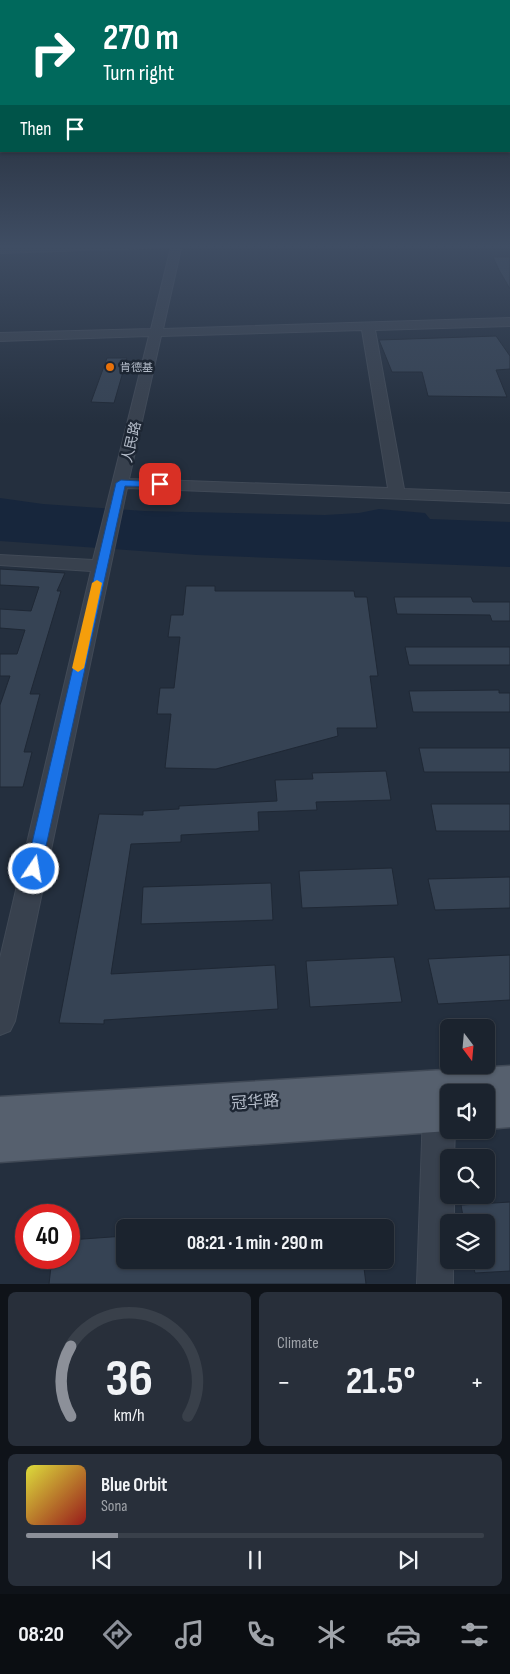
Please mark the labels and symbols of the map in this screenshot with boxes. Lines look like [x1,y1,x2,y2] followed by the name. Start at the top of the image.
[104,361,116,373] marker: 肯德基
[120,361,153,374] place label: 肯德基
[118,420,144,464] street label: 人民路
[139,463,181,505] pin
[7,842,59,894] position arrow
[440,1019,495,1074] north arrow
[230,1091,280,1114] street label: 冠华路
[15,1204,80,1269] speed limit sign: 40

